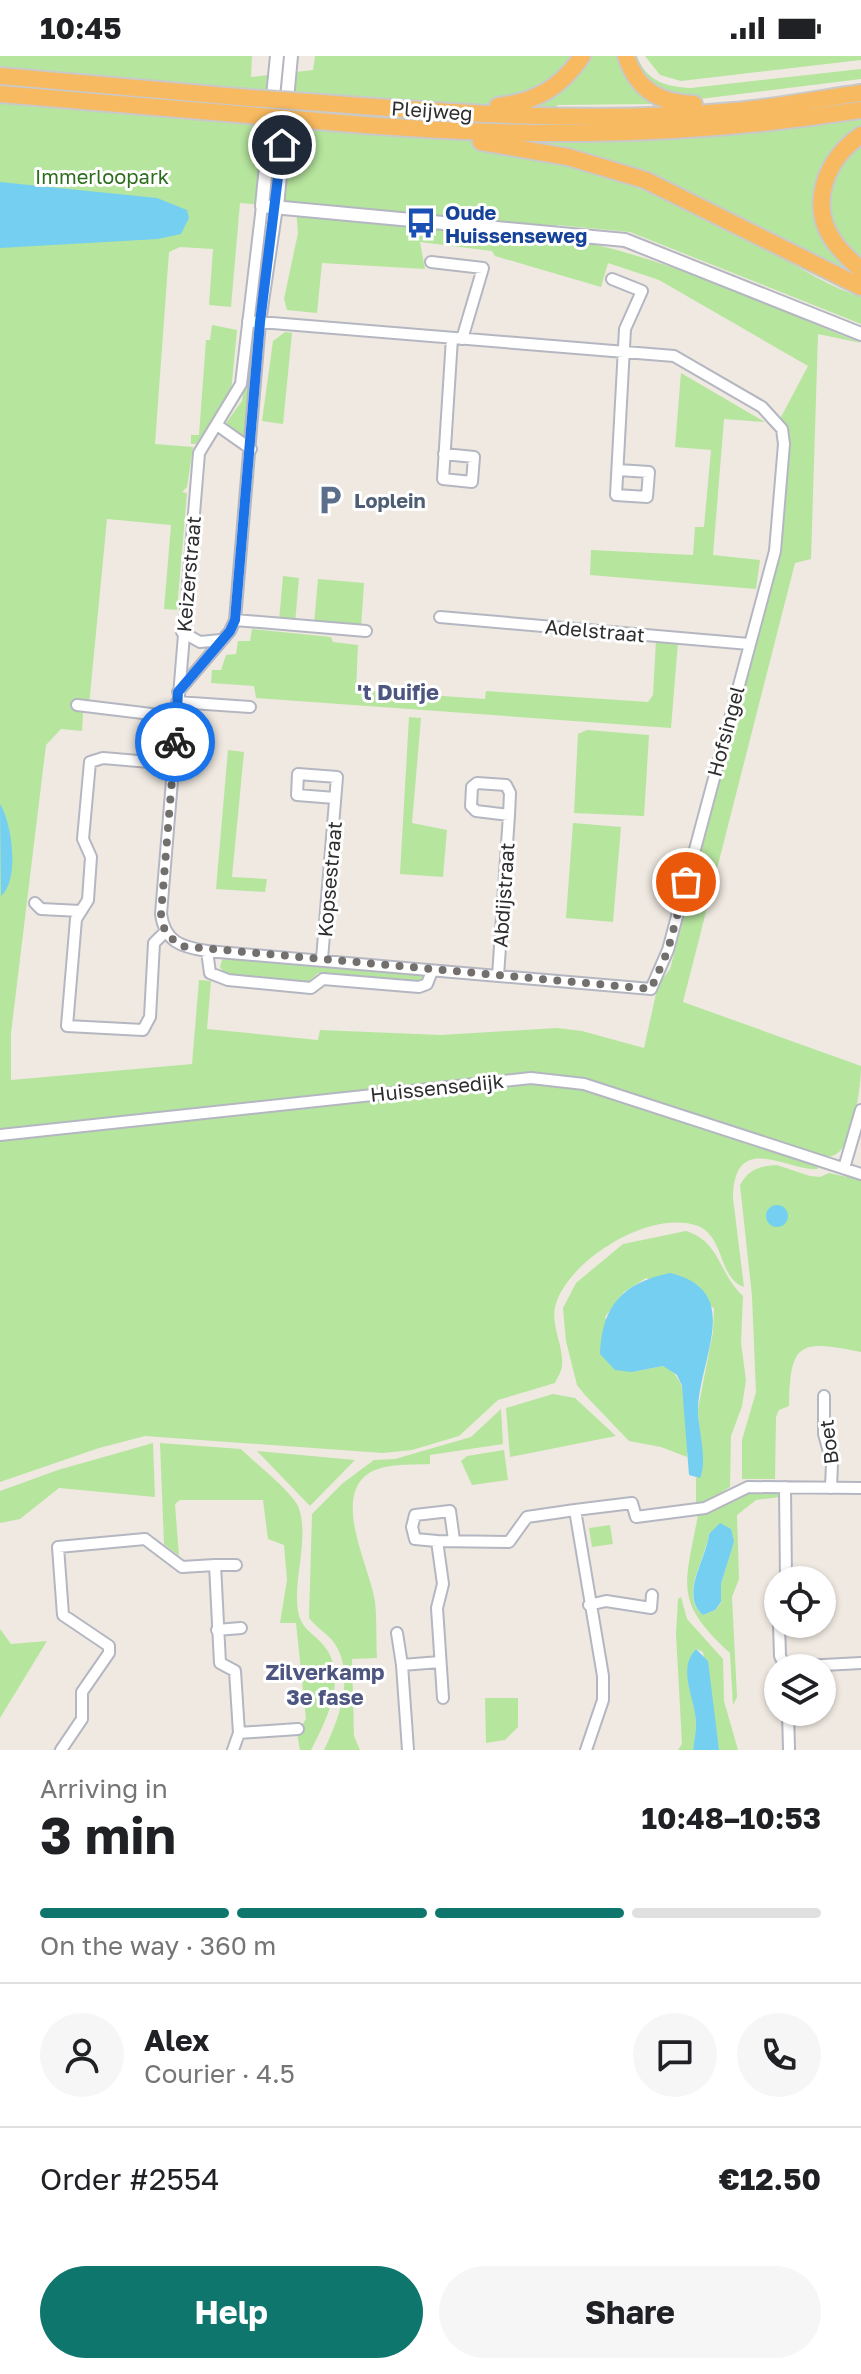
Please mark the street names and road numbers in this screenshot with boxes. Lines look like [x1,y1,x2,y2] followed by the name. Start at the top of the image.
[390,95,474,125] street label: Pleijweg
[171,515,205,633] street label: Keizerstraat
[544,614,646,646] street label: Adelstraat
[701,683,749,779] street label: Hofsingel
[312,820,346,938] street label: Kopsestraat
[487,842,519,948] street label: Abdijstraat
[369,1068,505,1106] street label: Huissensedijk
[813,1418,843,1466] street label: Boet

